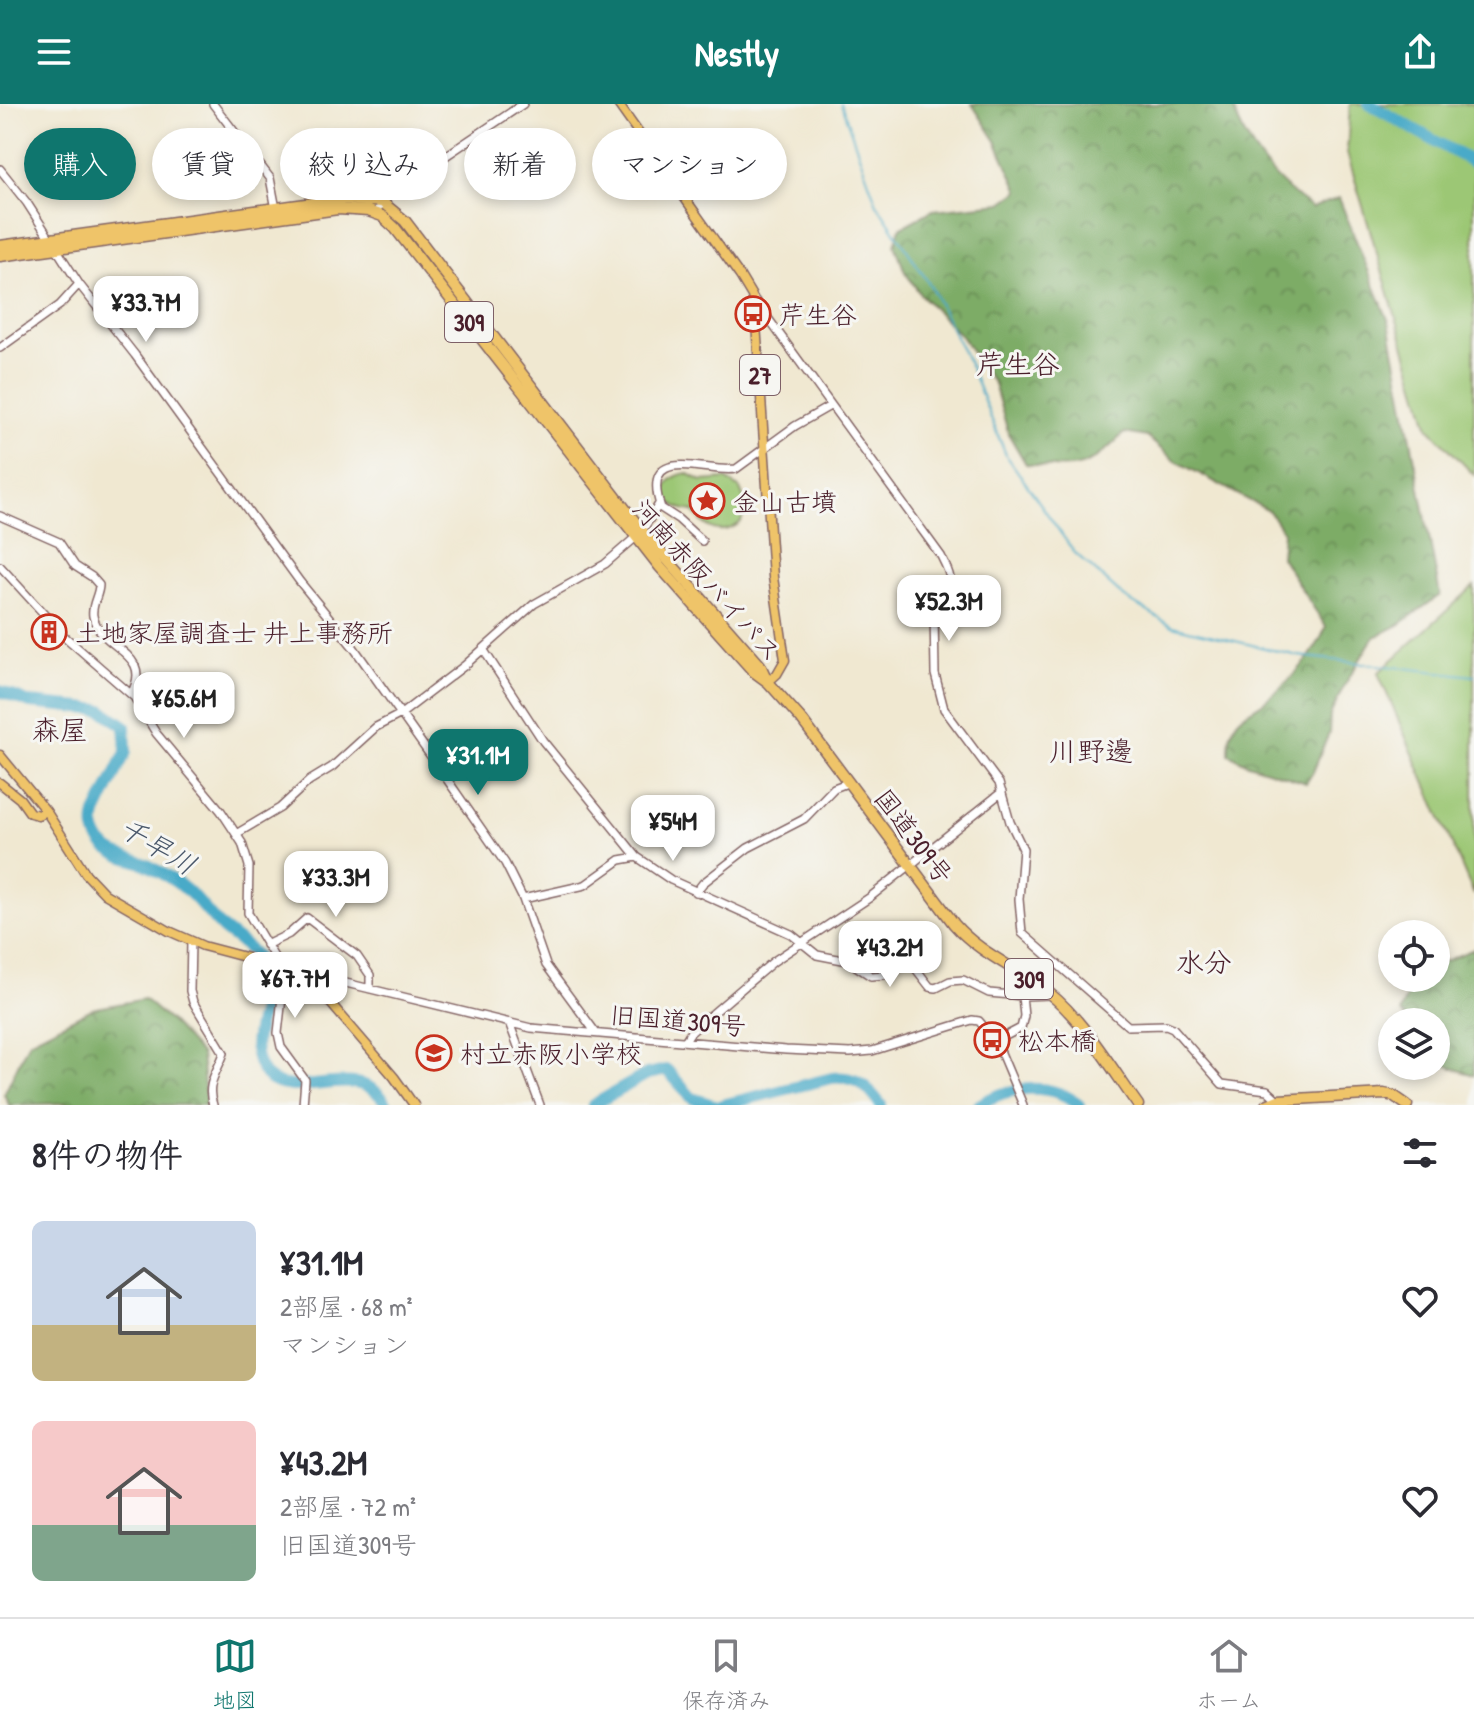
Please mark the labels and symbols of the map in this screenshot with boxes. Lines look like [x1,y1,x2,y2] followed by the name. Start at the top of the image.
[81,276,211,344] pin: ¥33.7M
[734,295,772,333] bus stop icon: 芹生谷
[779,297,857,332] place label: 芹生谷
[445,302,493,342] road number: 309
[976,345,1060,383] district label: 芹生谷
[740,355,780,395] road number: 27
[688,482,726,520] place icon: 金山古墳
[733,484,837,519] place label: 金山古墳
[625,491,789,669] street label: 河南赤阪バイパス
[884,575,1014,643] pin: ¥52.3M
[30,613,68,651] building icon: 土地家屋調査士 井上事務所
[75,615,393,650] place label: 土地家屋調査士 井上事務所
[119,672,249,740] pin: ¥65.6M
[32,711,88,749] district label: 森屋
[413,729,543,797] pin: ¥31.1M
[1049,732,1133,770] district label: 川野邊
[867,781,961,891] street label: 国道309号
[626,795,720,863] pin: ¥54M
[112,808,204,884] water label: 千早川
[271,851,401,919] pin: ¥33.3M
[825,921,955,989] pin: ¥43.2M
[1176,943,1232,981] district label: 水分
[230,952,360,1020] pin: ¥67.7M
[1005,959,1053,999] road number: 309
[608,997,748,1043] street label: 旧国道309号
[973,1021,1011,1059] bus stop icon: 松本橋
[1018,1023,1096,1058] place label: 松本橋
[415,1034,453,1072] school or university icon: 村立赤阪小学校
[460,1036,642,1071] place label: 村立赤阪小学校

